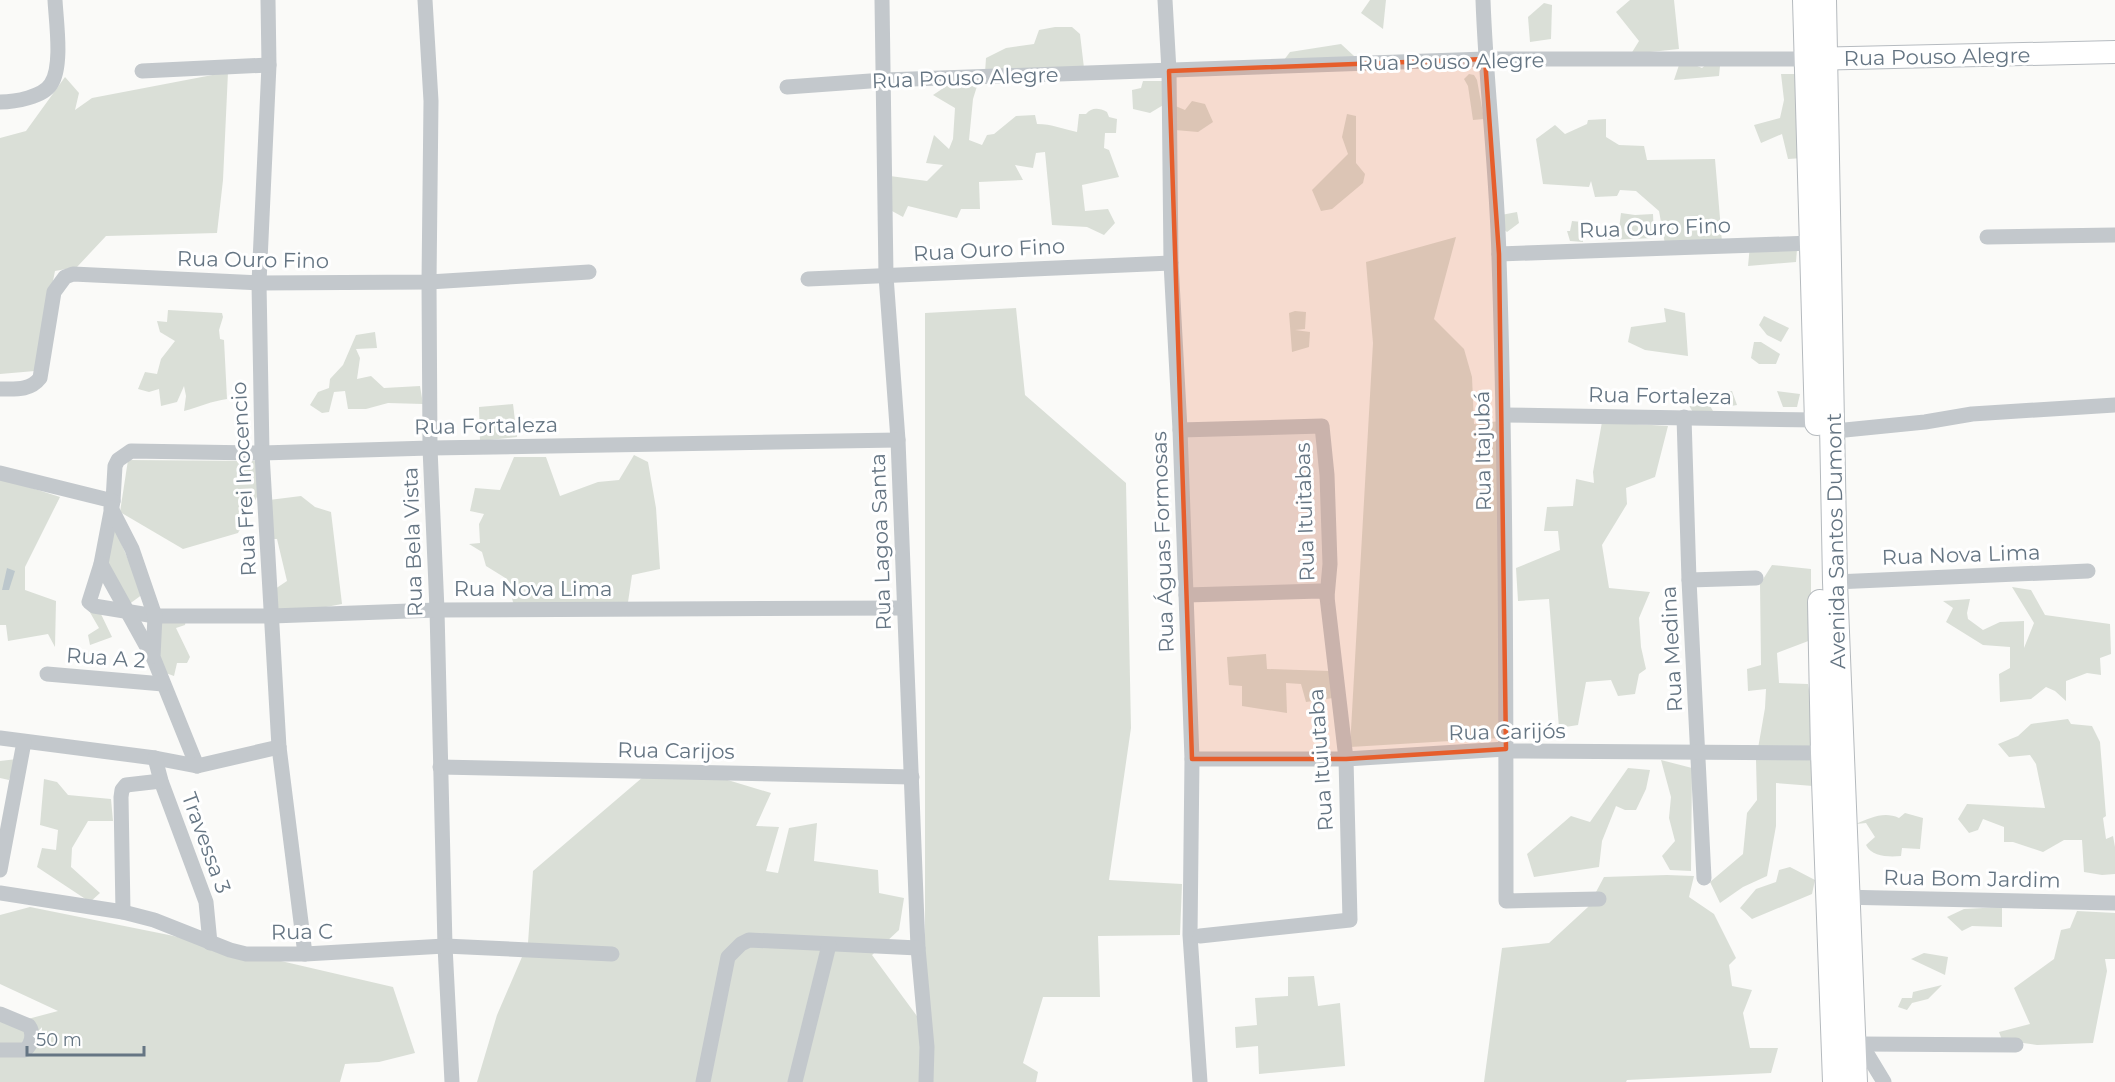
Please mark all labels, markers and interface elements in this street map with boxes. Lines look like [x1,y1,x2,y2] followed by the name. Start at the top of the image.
[1843,42,2031,71] street label: Rua Pouso Alegre
[1357,47,1545,76] street label: Rua Pouso Alegre
[871,62,1059,93] street label: Rua Pouso Alegre
[1579,212,1731,243] street label: Rua Ouro Fino
[912,233,1066,266] street label: Rua Ouro Fino
[177,246,329,273] street label: Rua Ouro Fino
[226,381,261,577] street label: Rua Frei Inocencio
[1588,382,1732,409] street label: Rua Fortaleza
[1469,391,1496,511] street label: Rua Itajubá
[414,412,558,439] street label: Rua Fortaleza
[1821,413,1850,669] street label: Avenida Santos Dumont
[1146,431,1179,653] street label: Rua Águas Formosas
[1290,442,1319,582] street label: Rua Ituitabas
[865,453,896,631] street label: Rua Lagoa Santa
[397,467,428,617] street label: Rua Bela Vista
[1881,539,2041,570] street label: Rua Nova Lima
[454,576,612,601] street label: Rua Nova Lima
[1656,585,1687,713] street label: Rua Medina
[65,642,147,673] street label: Rua A 2
[1303,688,1338,832] street label: Rua Ituiutaba
[1448,718,1566,745] street label: Rua Carijós
[617,737,735,764] street label: Rua Carijos
[177,789,236,897] street label: Travessa 3
[1883,864,2061,893] street label: Rua Bom Jardim
[271,918,333,945] street label: Rua C
[27,1019,144,1057] scale bar
[36,1029,82,1051] text: 50 m

